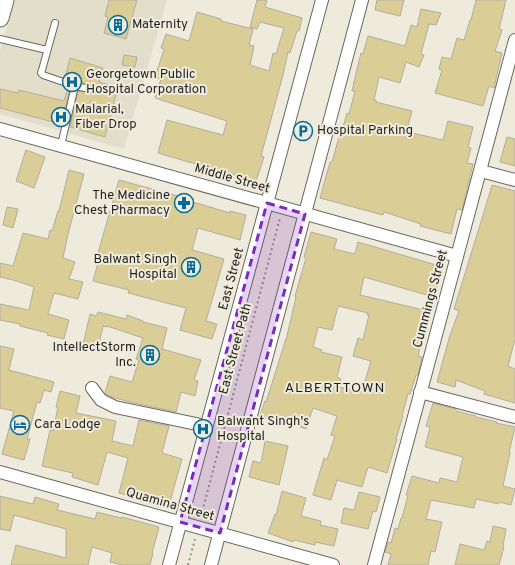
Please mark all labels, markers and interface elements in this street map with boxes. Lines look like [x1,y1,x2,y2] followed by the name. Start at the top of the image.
[107,14,129,36] building icon: Maternity
[132,17,188,33] place label: Maternity
[86,67,206,98] place label: Georgetown Public Hospital Corporation
[61,71,83,93] hospital icon: Georgetown Public Hospital Corporation
[75,102,137,133] place label: Malarial, Fiber Drop
[50,106,72,128] hospital icon: Malarial, Fiber Drop
[292,120,314,142] parking icon: Hospital Parking
[317,123,413,139] place label: Hospital Parking
[192,161,272,197] street label: Middle Street
[74,188,170,219] place label: The Medicine Chest Pharmacy
[173,192,195,214] pharmacy icon: The Medicine Chest Pharmacy
[216,246,248,312] street label: East Street
[410,248,452,350] street label: Cummings Street
[94,252,177,283] place label: Balwant Singh Hospital
[180,256,202,278] building icon: Balwant Singh Hospital
[216,302,256,396] street label: East Street Path
[52,340,136,371] place label: IntellectStorm Inc.
[139,344,161,366] building icon: IntellectStorm Inc.
[285,380,385,397] district label: ALBERTTOWN
[9,414,31,436] hotel icon: Cara Lodge
[217,414,309,445] place label: Balwant Singh's Hospital
[34,417,100,433] place label: Cara Lodge
[192,418,214,440] hospital icon: Balwant Singh's Hospital
[124,485,216,525] street label: Quamina Street

